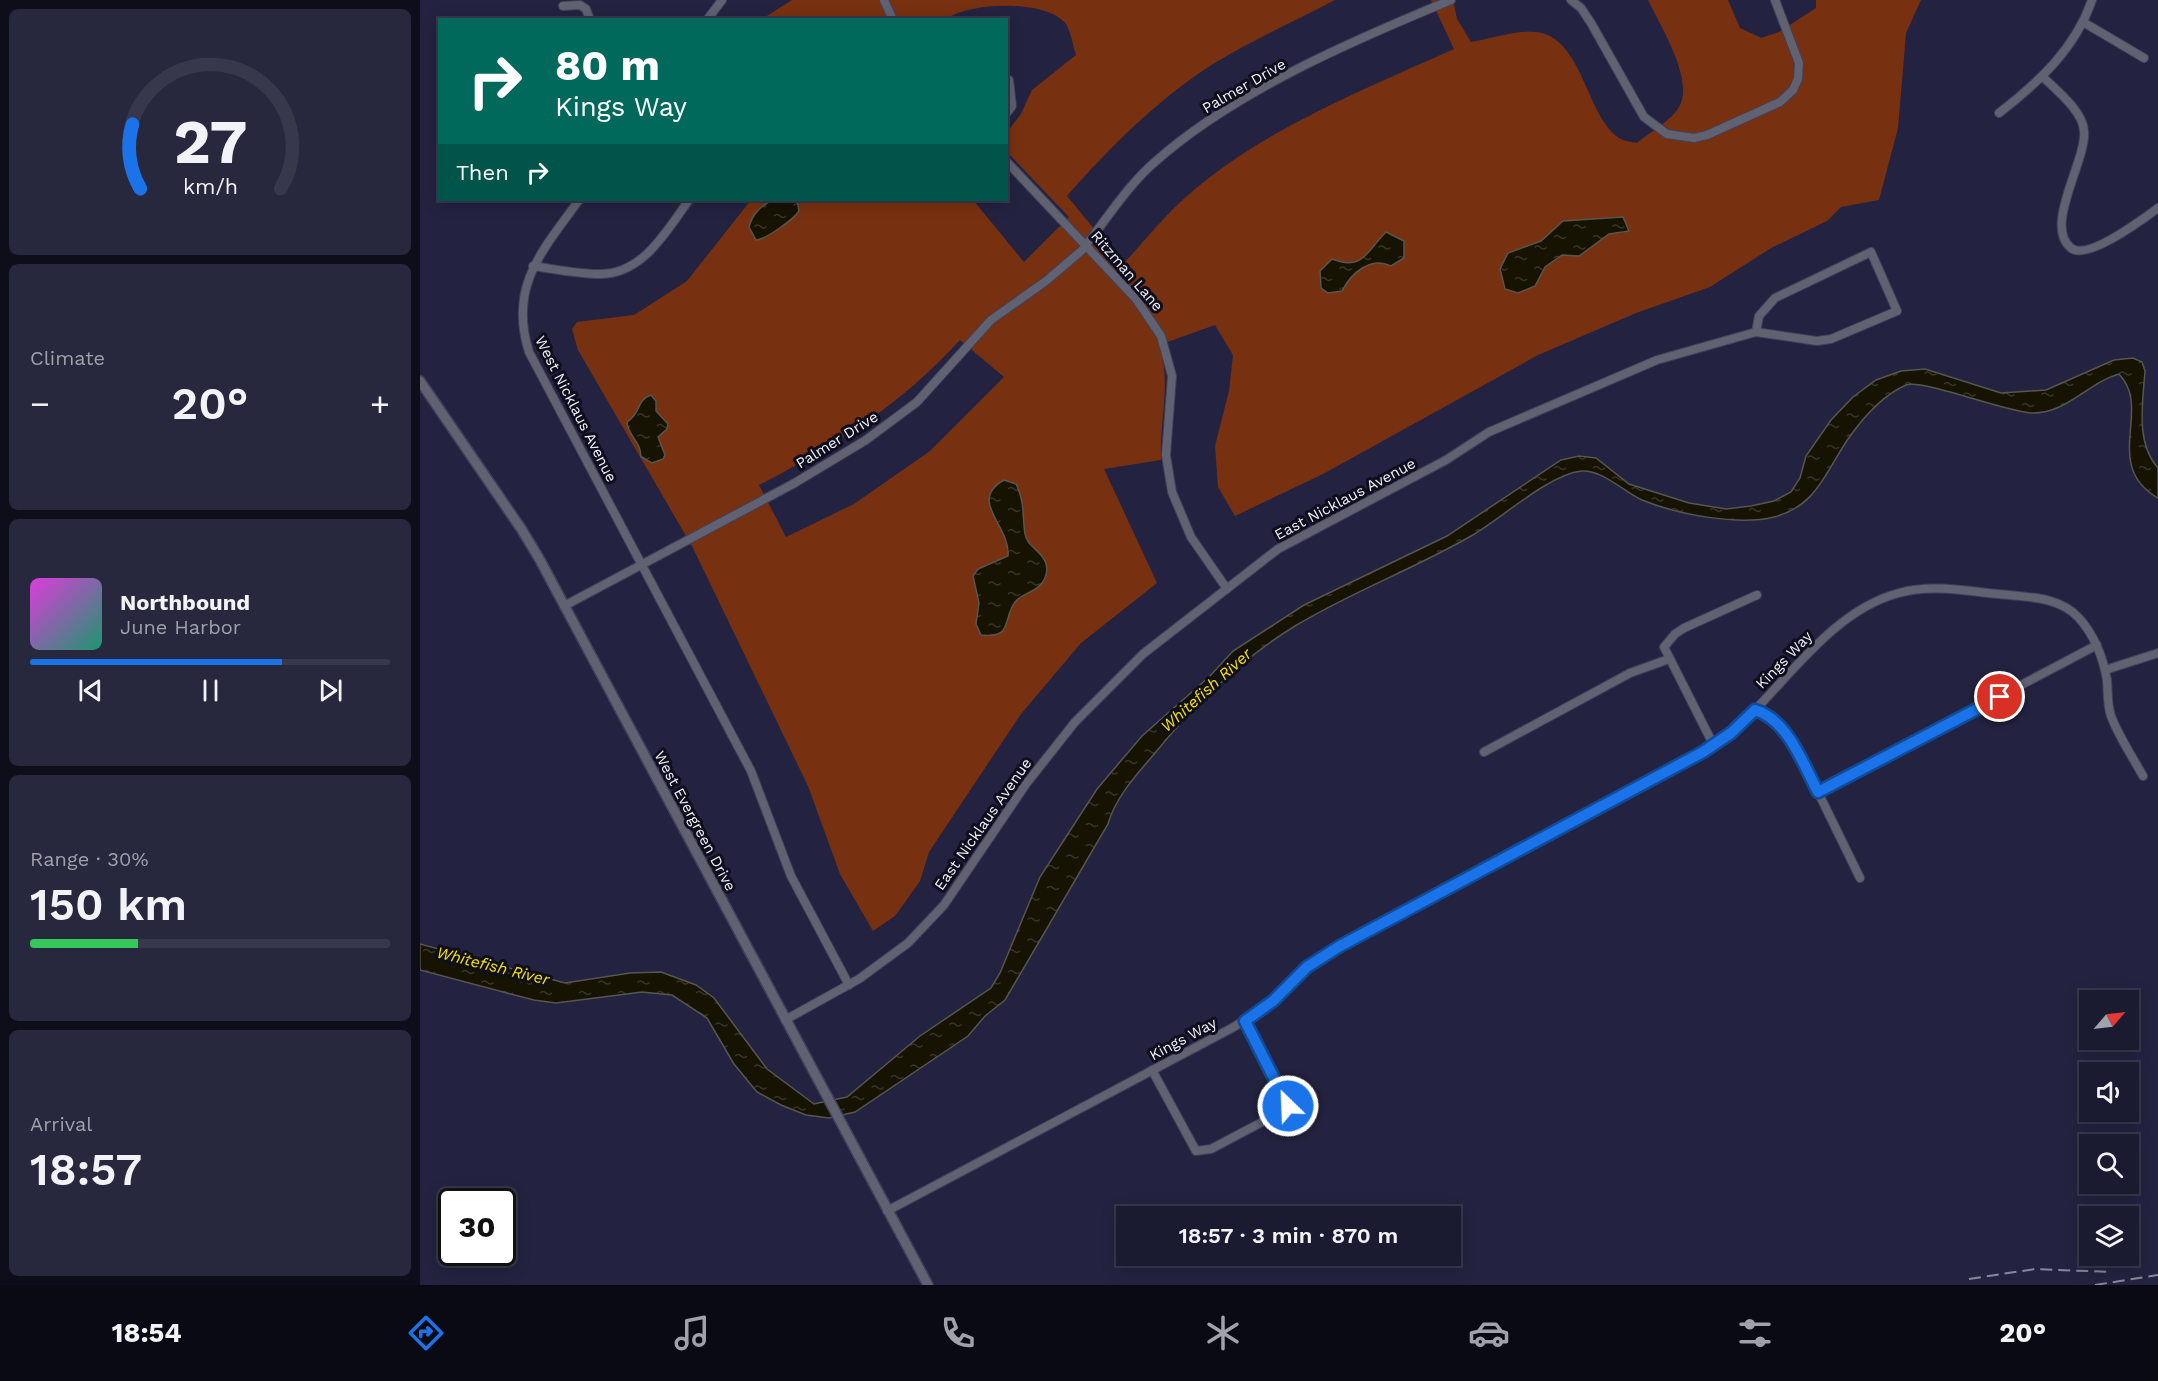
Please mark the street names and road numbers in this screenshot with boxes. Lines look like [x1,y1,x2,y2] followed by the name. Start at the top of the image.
[1199,55,1289,117] street label: Palmer Drive
[1087,227,1167,315] street label: Ritzman Lane
[531,333,621,485] street label: West Nicklaus Avenue
[793,408,881,472] street label: Palmer Drive
[1271,454,1419,544] street label: East Nicklaus Avenue
[1752,627,1816,693] street label: Kings Way
[650,748,740,894] street label: West Evergreen Drive
[931,754,1035,894] street label: East Nicklaus Avenue
[1146,1014,1220,1064] street label: Kings Way

